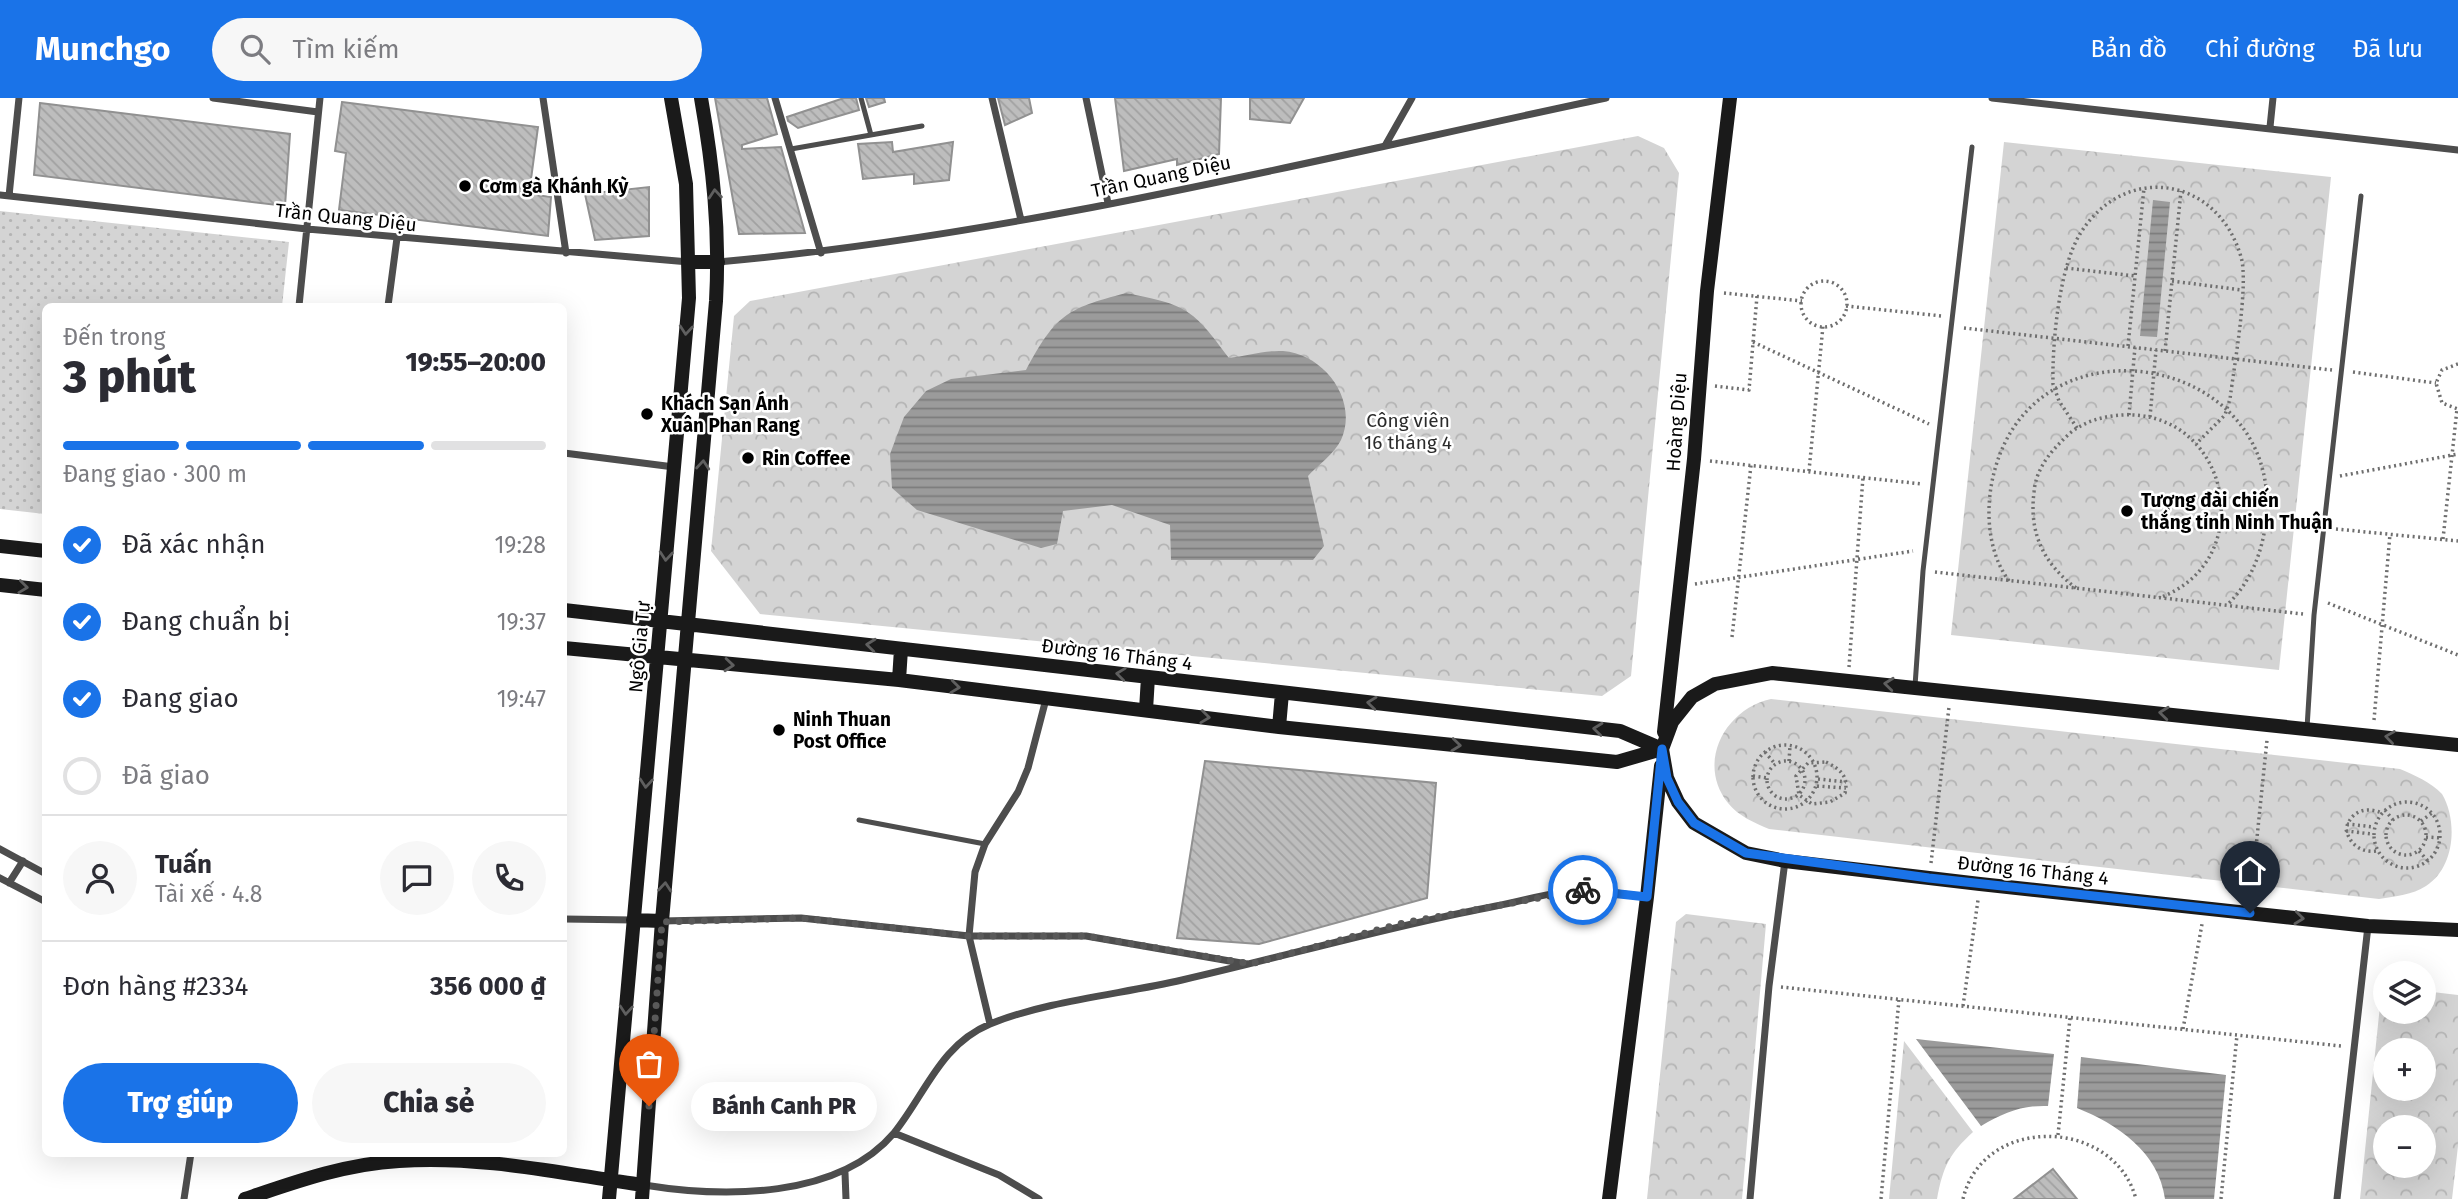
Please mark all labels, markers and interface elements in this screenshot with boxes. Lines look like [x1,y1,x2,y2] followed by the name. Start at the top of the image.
[212,18,702,81] search box
[35,29,170,69] text: Munchgo
[236,30,274,68] icon: search
[292,34,399,65] text: Tìm kiếm
[2090,35,2167,63] text: Bản đồ
[2205,35,2315,63] text: Chỉ đường
[2353,35,2423,63] text: Đã lưu
[1089,150,1233,203] street label: Trần Quang Diệu
[479,175,628,198] place label: Cơm gà Khánh Kỳ
[457,178,473,194] marker: Cơm gà Khánh Kỳ
[708,188,723,199] one-way arrow
[274,199,418,236] street label: Trần Quang Diệu
[63,323,166,351] text: Đến trong
[679,325,694,336] one-way arrow
[406,347,546,378] text: 19:55–20:00
[63,349,196,404] text: 3 phút
[1662,372,1691,472] street label: Hoàng Diệu
[660,390,800,437] place label: Khách Sạn Ánh Xuân Phan Rang
[639,406,655,422] marker: Khách Sạn Ánh Xuân Phan Rang
[1364,409,1452,454] park label: Công viên 16 tháng 4
[762,447,851,470] place label: Rin Coffee
[740,450,756,466] marker: Rin Coffee
[695,459,710,470] one-way arrow
[63,460,247,488] text: Đang giao · 300 m
[2141,487,2333,534] place label: Tượng đài chiến thắng tỉnh Ninh Thuận
[2119,503,2135,519] marker: Tượng đài chiến thắng tỉnh Ninh Thuận
[63,526,101,564] icon: check
[122,529,265,560] text: Đã xác nhận
[494,531,546,559] text: 19:28
[659,551,674,562] one-way arrow
[17,580,29,595] one-way arrow
[624,600,655,694] street label: Ngô Gia Tự
[63,603,101,641] icon: check
[122,606,290,637] text: Đang chuẩn bị
[497,608,546,636] text: 19:37
[1040,634,1194,675] street label: Đường 16 Tháng 4
[865,638,877,653] one-way arrow
[724,657,735,672] one-way arrow
[1116,667,1127,682] one-way arrow
[1883,677,1894,692] one-way arrow
[949,679,961,694] one-way arrow
[63,680,101,718] icon: check
[122,683,239,714] text: Đang giao
[497,685,546,713] text: 19:47
[1366,696,1377,711] one-way arrow
[2158,706,2170,721] one-way arrow
[793,708,891,753] place label: Ninh Thuan Post Office
[1200,710,1211,725] one-way arrow
[1592,721,1604,736] one-way arrow
[771,722,787,738] marker: Ninh Thuan Post Office
[2384,730,2396,745] one-way arrow
[1451,737,1462,752] one-way arrow
[122,760,210,791] text: Đã giao
[639,778,654,789] one-way arrow
[63,841,137,915] button: person
[380,841,454,915] button: chat
[472,841,546,915] button: phone
[2220,841,2280,913] pin
[155,849,212,880] text: Tuấn
[1956,851,2110,890] street label: Đường 16 Tháng 4
[2231,852,2269,890] icon: home
[1548,855,1618,925] courier
[1564,871,1602,909] icon: bike
[155,880,262,908] text: Tài xế · 4.8
[657,881,672,892] one-way arrow
[2294,911,2305,926] one-way arrow
[2373,961,2436,1178] map controls
[2373,961,2436,1024] button: layers
[63,971,248,1002] text: Đơn hàng #2334
[430,971,546,1002] text: 356 000 ₫
[619,1004,634,1015] one-way arrow
[619,1034,679,1106] pin
[2373,1038,2436,1101] button: +
[630,1045,668,1083] icon: bag
[63,1063,298,1143] button: Trợ giúp
[312,1063,546,1143] button: Chia sẻ
[691,1082,876,1130] callout: Bánh Canh PR
[712,1092,856,1120] text: Bánh Canh PR
[2373,1115,2436,1178] button: −

